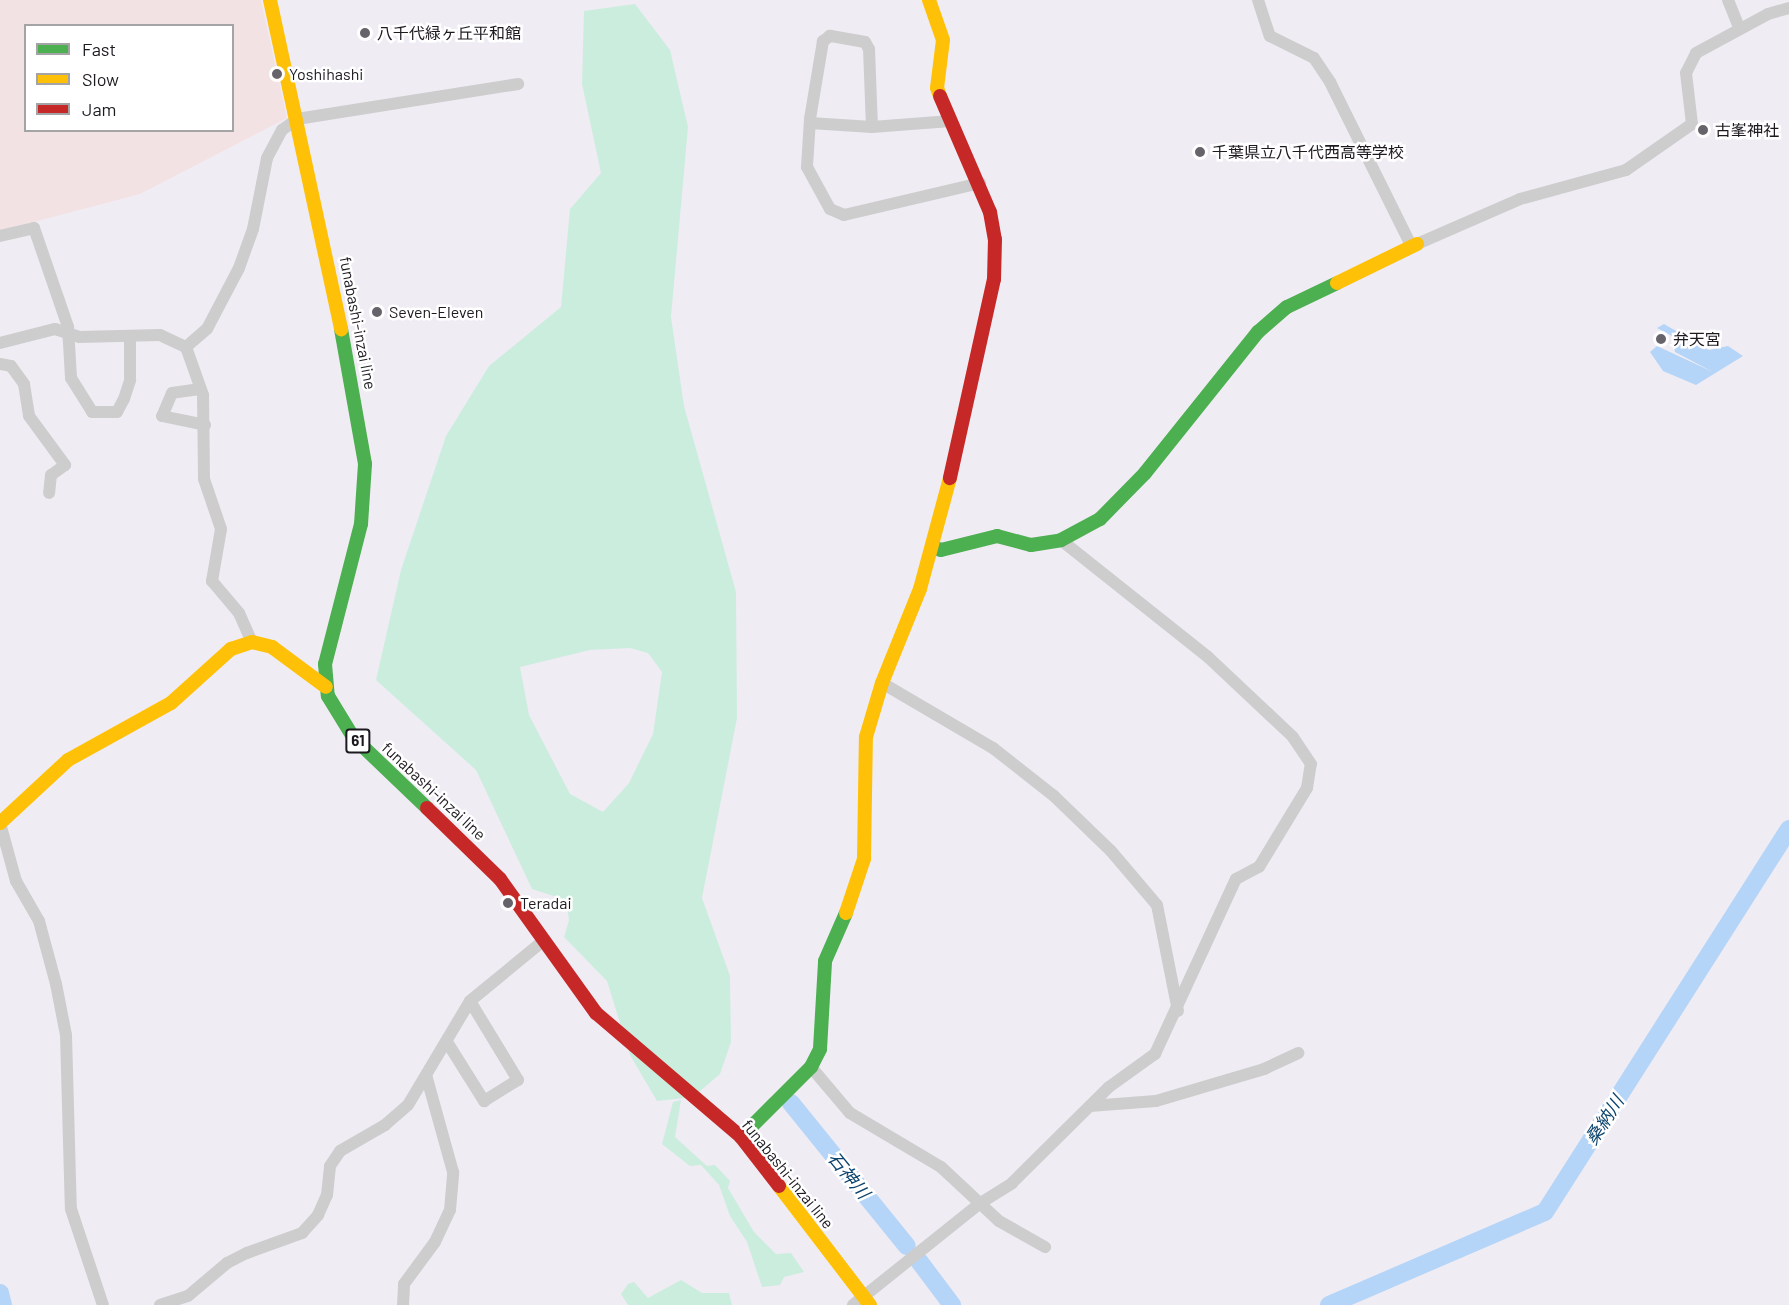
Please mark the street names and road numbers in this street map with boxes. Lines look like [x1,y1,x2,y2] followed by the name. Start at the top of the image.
[336,255,380,391] street label: funabashi-inzai line
[344,729,372,753] road number: 61
[378,738,490,844] street label: funabashi-inzai line
[738,1116,838,1232] street label: funabashi-inzai line

